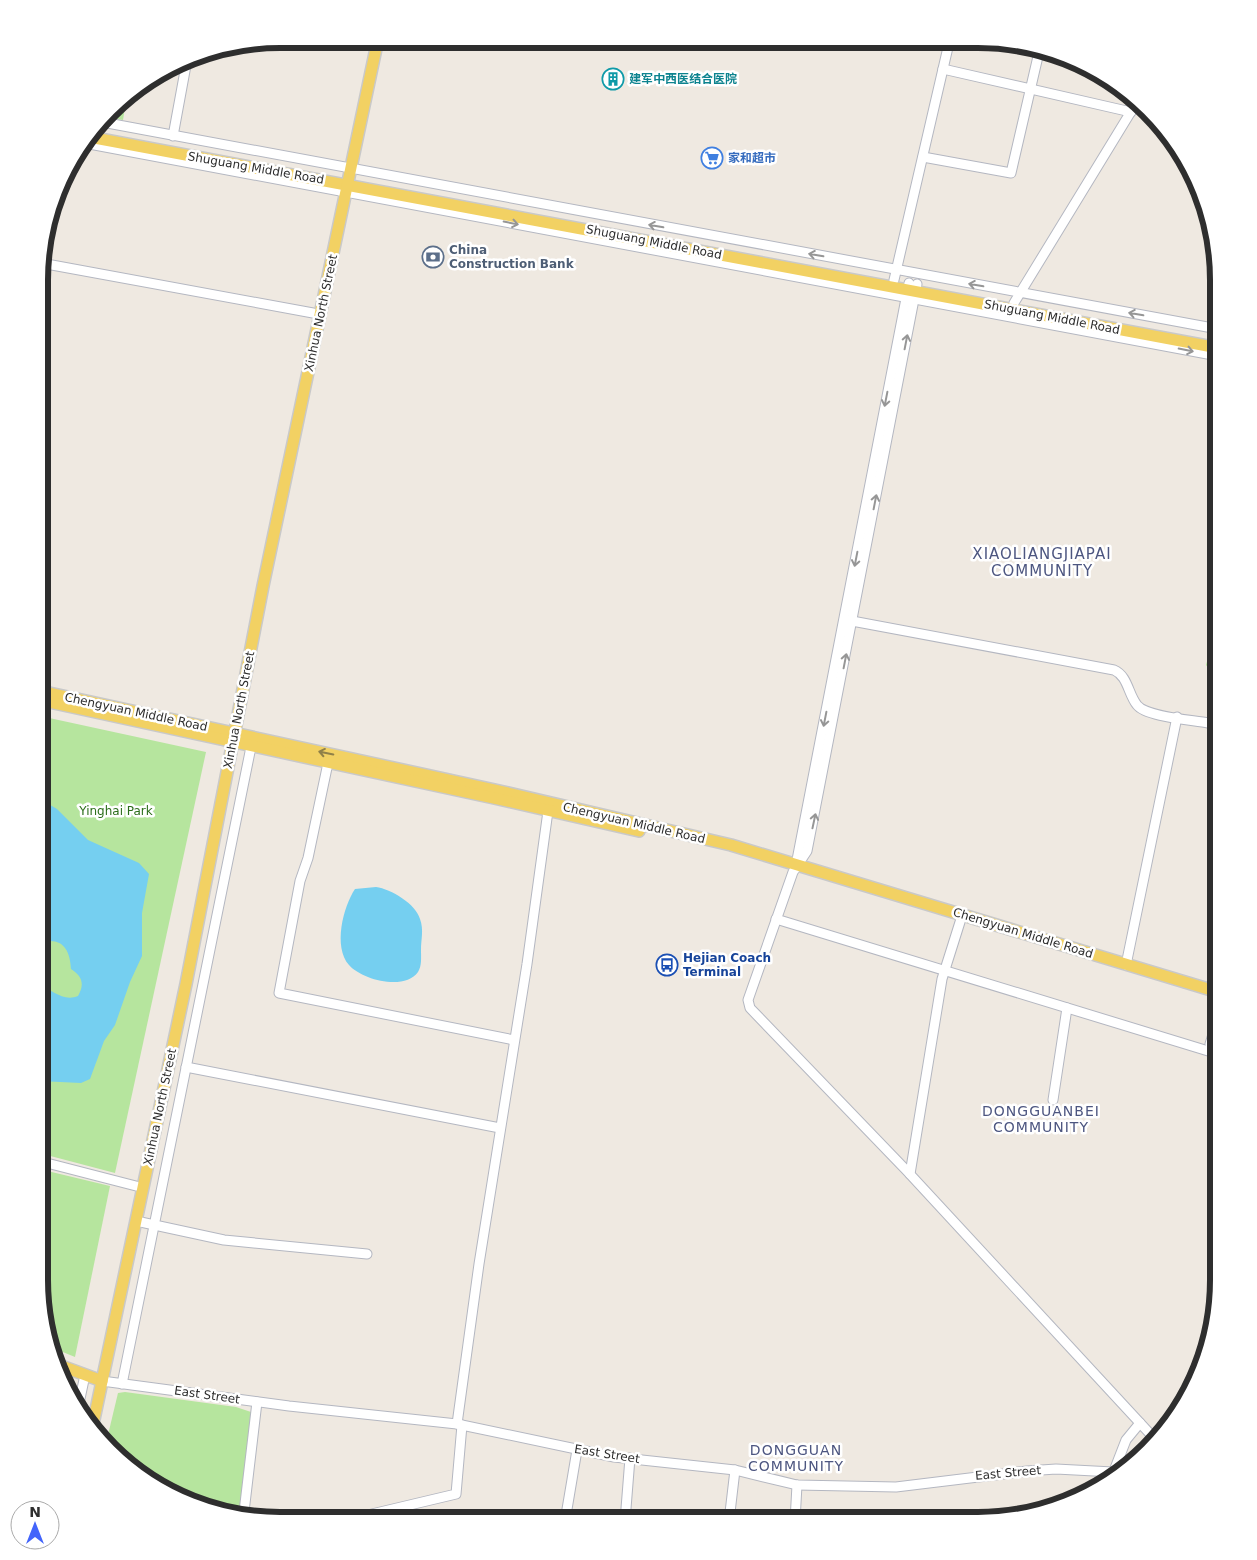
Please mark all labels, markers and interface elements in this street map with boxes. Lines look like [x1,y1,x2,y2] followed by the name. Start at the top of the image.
[601,67,625,91] building icon: 建军中西医结合医院
[629,72,737,86] place label: 建军中西医结合医院
[700,146,724,170] supermarket icon: 家和超市
[187,149,325,187] street label: Shuguang Middle Road
[728,151,776,165] place label: 家和超市
[502,219,518,229] one-way arrow
[649,220,665,230] one-way arrow
[585,222,723,262] street label: Shuguang Middle Road
[449,243,575,271] place label: China Construction Bank
[421,245,445,269] bank icon: China Construction Bank
[809,250,825,260] one-way arrow
[302,253,340,373] street label: Xinhua North Street
[968,279,984,289] one-way arrow
[983,297,1121,337] street label: Shuguang Middle Road
[1128,309,1144,319] one-way arrow
[901,334,911,350] one-way arrow
[1178,346,1194,355] one-way arrow
[881,391,891,407] one-way arrow
[871,494,881,510] one-way arrow
[972,545,1112,580] district label: XIAOLIANGJIAPAI COMMUNITY
[850,551,860,567] one-way arrow
[221,650,257,770] street label: Xinhua North Street
[840,654,850,670] one-way arrow
[63,690,209,734] street label: Chengyuan Middle Road
[820,710,830,726] one-way arrow
[319,748,335,757] one-way arrow
[561,800,707,846] street label: Chengyuan Middle Road
[78,804,153,818] park label: Yinghai Park
[810,813,819,829] one-way arrow
[951,905,1095,961] street label: Chengyuan Middle Road
[683,951,771,979] place label: Hejian Coach Terminal
[655,953,679,977] bus stop icon: Hejian Coach Terminal
[141,1047,179,1167] street label: Xinhua North Street
[982,1103,1100,1135] district label: DONGGUANBEI COMMUNITY
[173,1383,241,1407] street label: East Street
[573,1442,641,1466] street label: East Street
[748,1442,844,1474] district label: DONGGUAN COMMUNITY
[974,1463,1042,1483] street label: East Street
[10,1500,60,1550] north arrow
[29,1504,41,1520] text: N

